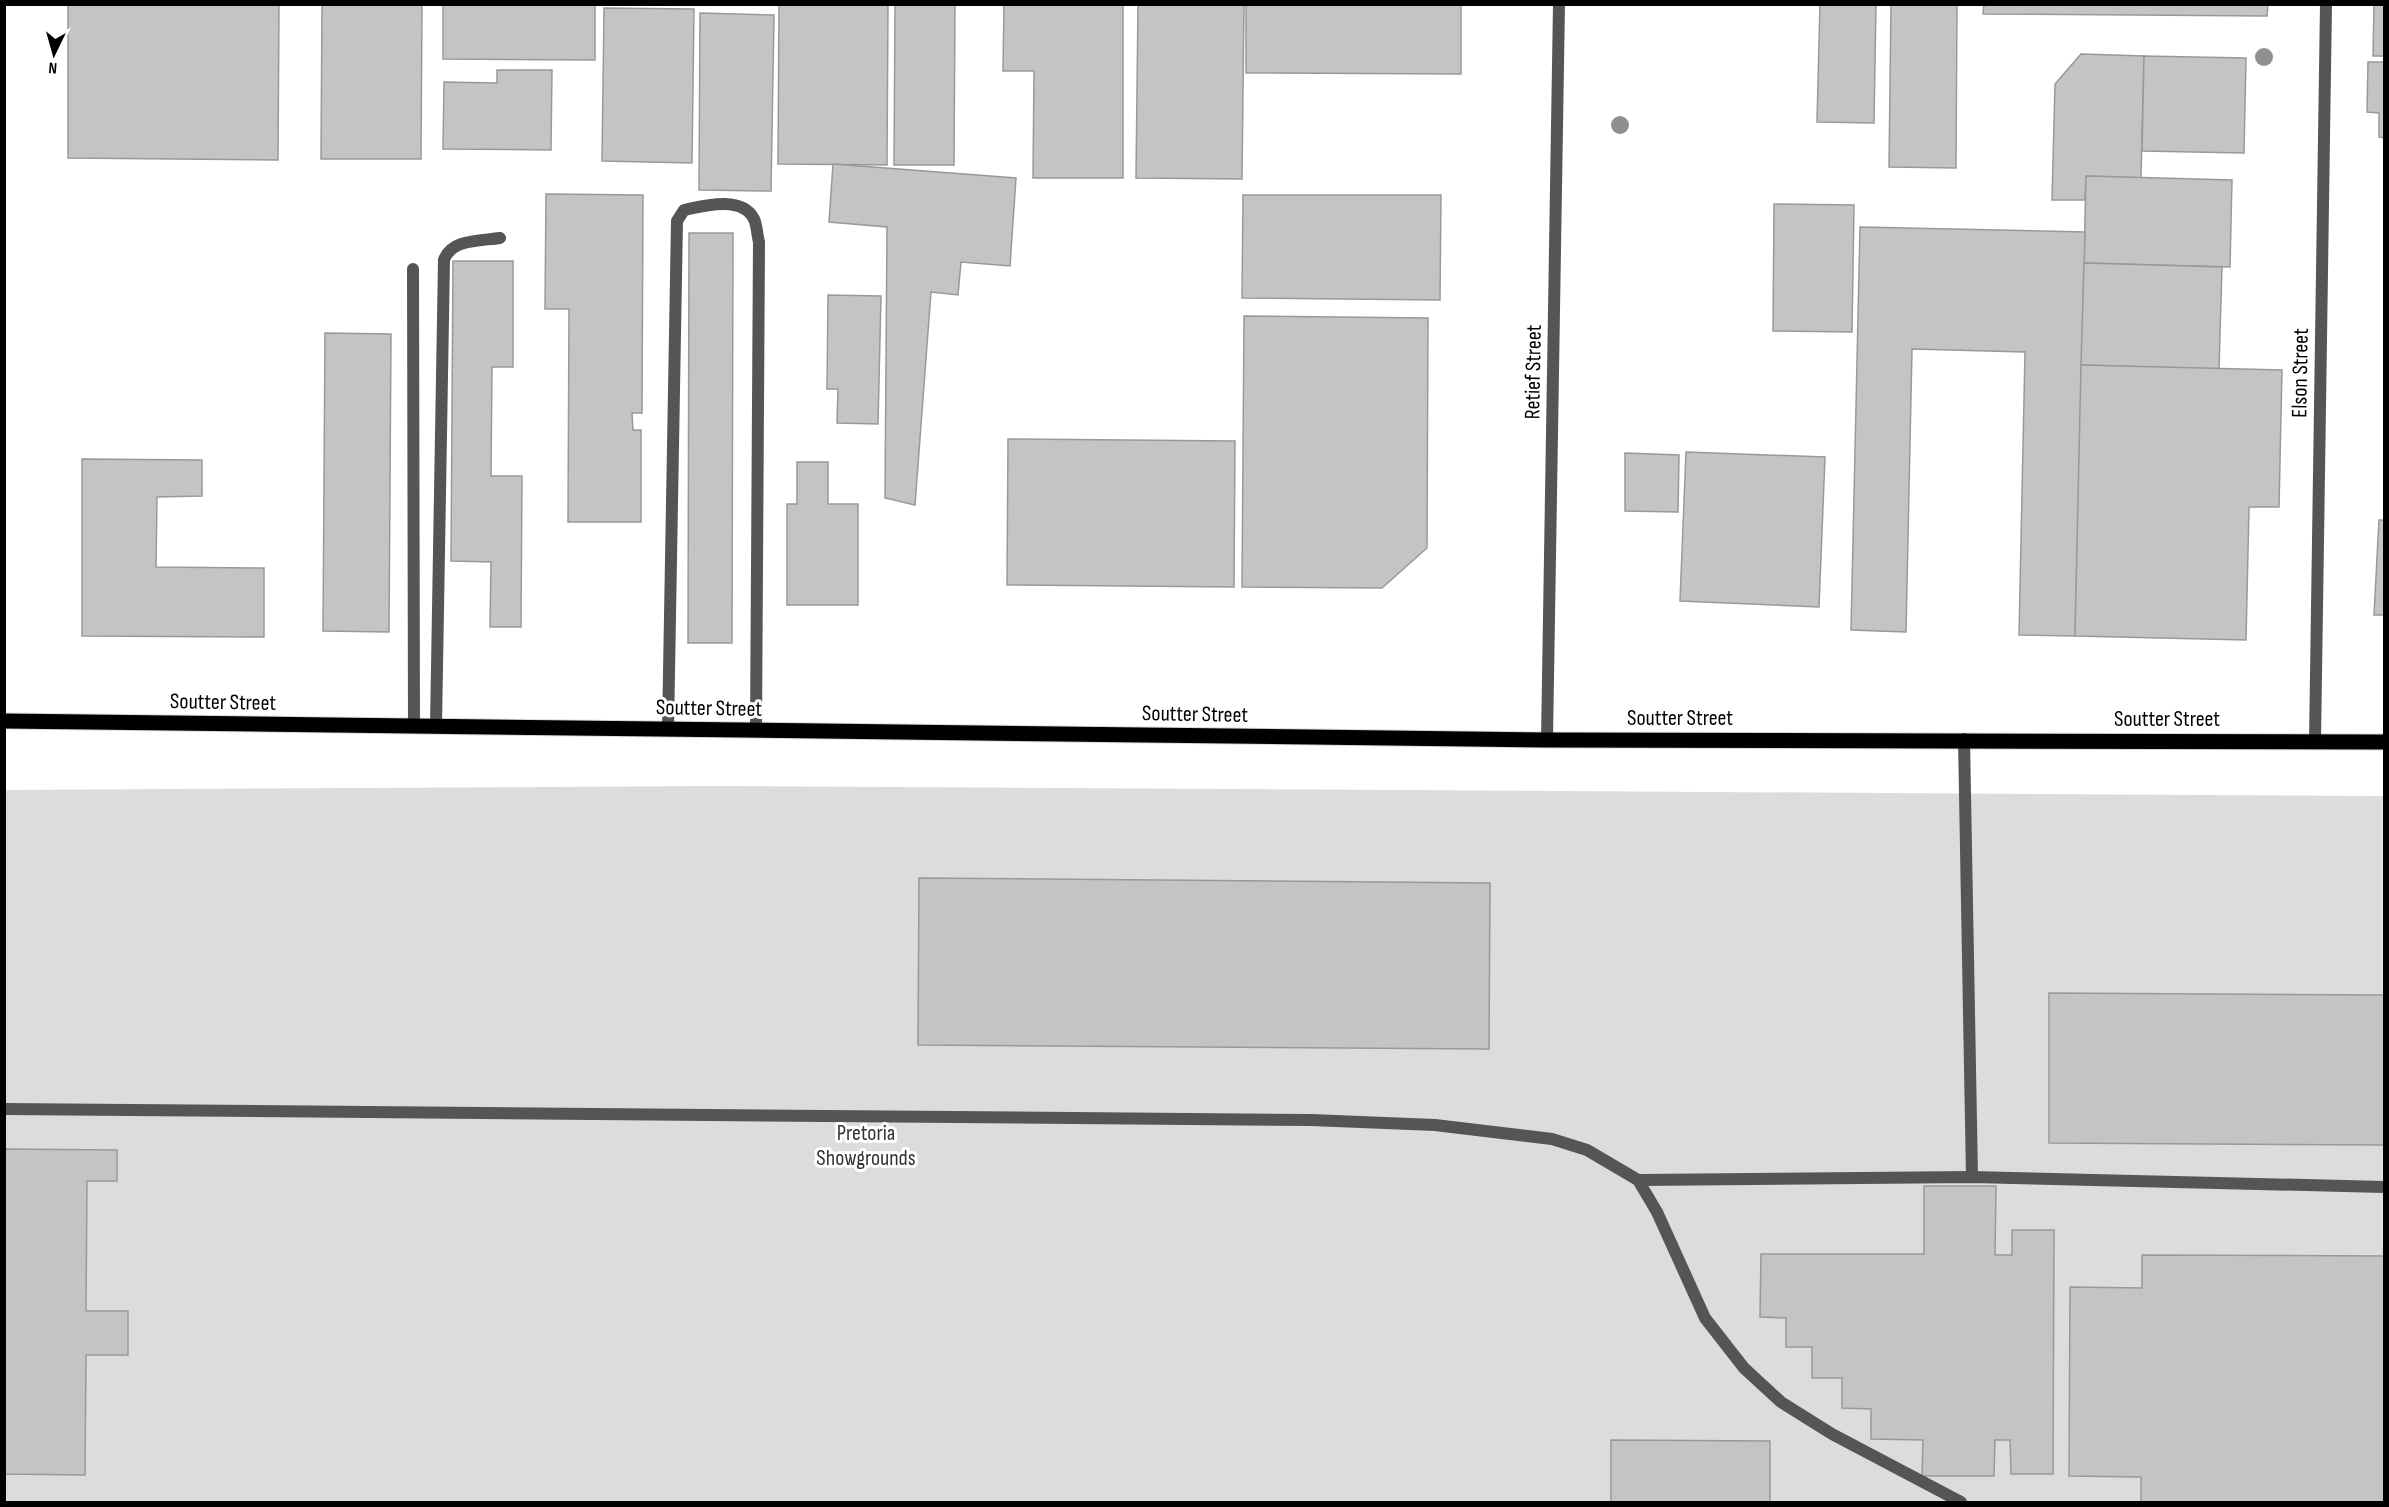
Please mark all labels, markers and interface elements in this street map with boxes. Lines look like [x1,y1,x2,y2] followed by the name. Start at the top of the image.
[24,24,84,84] north arrow
[48,58,58,77] text: N
[1519,324,1548,420] street label: Retief Street
[2286,328,2315,418] street label: Elson Street
[170,688,277,717] street label: Soutter Street
[656,694,763,723] street label: Soutter Street
[1142,700,1249,729] street label: Soutter Street
[1627,705,1733,732] street label: Soutter Street
[2114,706,2220,733] street label: Soutter Street
[816,1120,916,1172] park label: Pretoria Showgrounds

